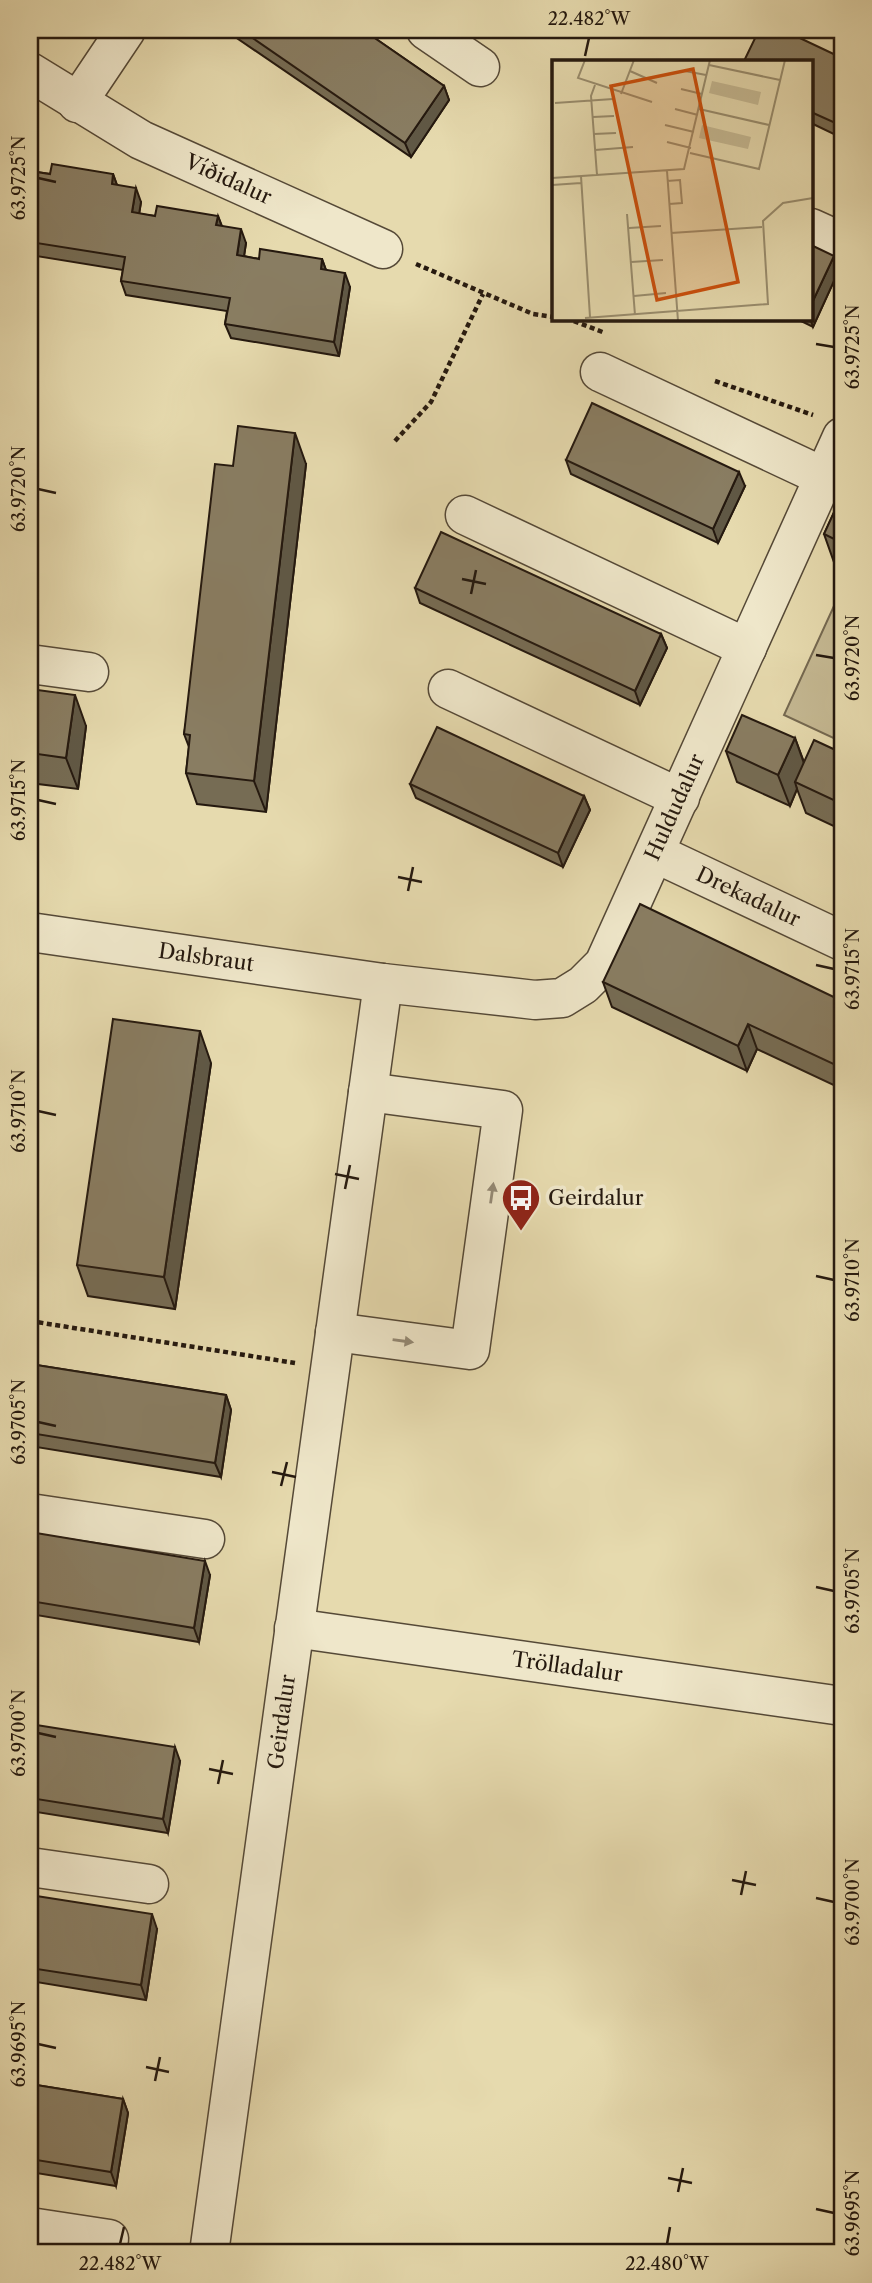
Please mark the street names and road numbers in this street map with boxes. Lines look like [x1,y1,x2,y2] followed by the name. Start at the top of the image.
[181,148,276,209] street label: Víðidalur
[639,750,709,864] street label: Huldudalur
[692,861,805,932] street label: Drekadalur
[157,938,256,976] street label: Dalsbraut
[510,1646,624,1687] street label: Trölladalur
[262,1673,300,1771] street label: Geirdalur

